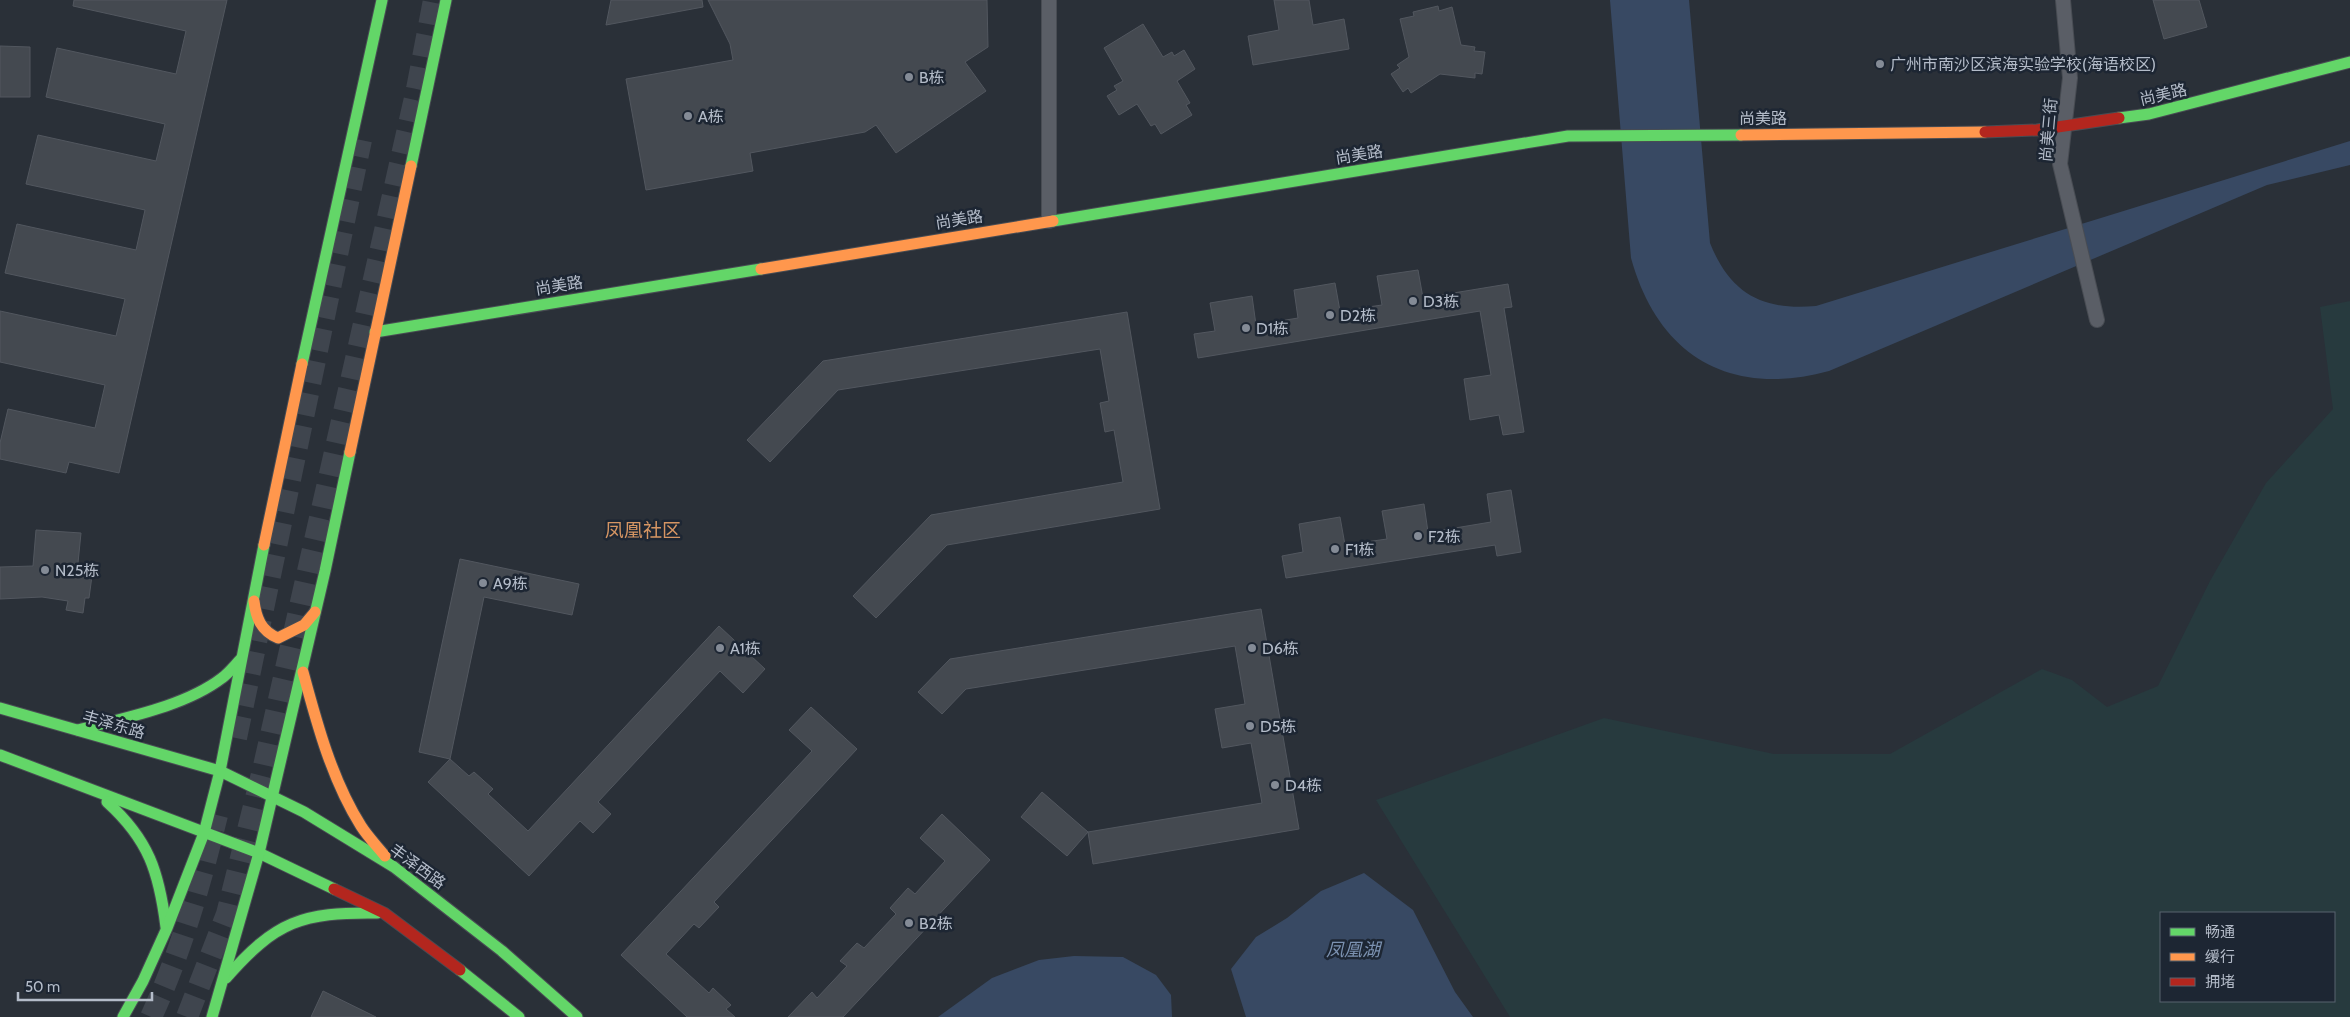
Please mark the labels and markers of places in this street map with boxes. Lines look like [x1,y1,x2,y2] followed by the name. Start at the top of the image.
[1890,55,2156,74] place label: 广州市南沙区滨海实验学校(海语校区)
[1874,58,1886,70] marker: 广州市南沙区滨海实验学校(海语校区)
[919,68,945,87] place label: B栋
[903,71,915,83] marker: B栋
[698,107,724,126] place label: A栋
[682,110,694,122] marker: A栋
[1423,292,1459,311] place label: D3栋
[1407,295,1419,307] marker: D3栋
[1340,306,1376,325] place label: D2栋
[1324,309,1336,321] marker: D2栋
[1256,319,1289,338] place label: D1栋
[1240,322,1252,334] marker: D1栋
[1428,527,1461,546] place label: F2栋
[1412,530,1424,542] marker: F2栋
[1345,540,1375,559] place label: F1栋
[1329,543,1341,555] marker: F1栋
[55,561,99,580] place label: N25栋
[39,564,51,576] marker: N25栋
[493,574,528,593] place label: A9栋
[477,577,489,589] marker: A9栋
[730,639,761,658] place label: A1栋
[1262,639,1299,658] place label: D6栋
[714,642,726,654] marker: A1栋
[1246,642,1258,654] marker: D6栋
[1260,717,1296,736] place label: D5栋
[1244,720,1256,732] marker: D5栋
[1285,776,1322,795] place label: D4栋
[1269,779,1281,791] marker: D4栋
[919,914,953,933] place label: B2栋
[903,917,915,929] marker: B2栋

